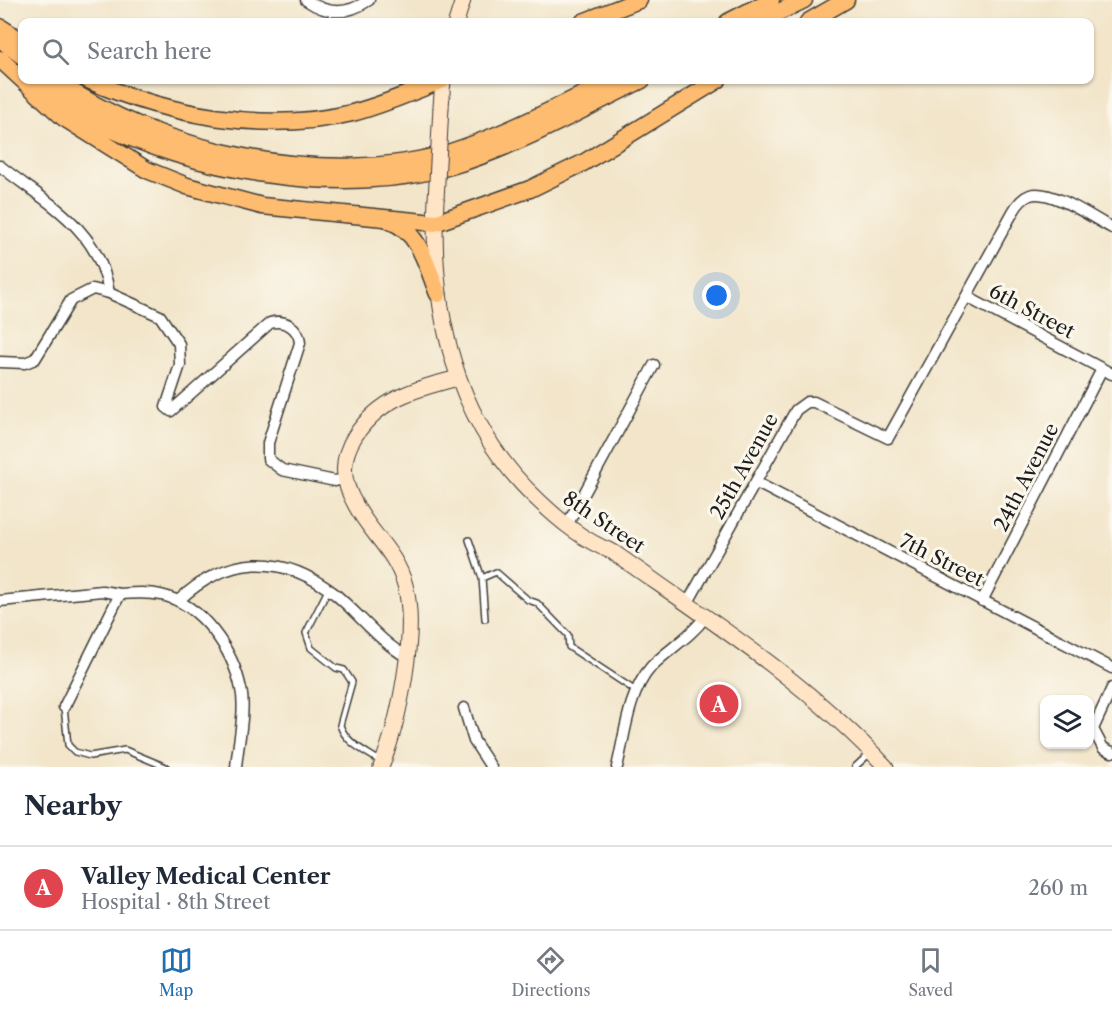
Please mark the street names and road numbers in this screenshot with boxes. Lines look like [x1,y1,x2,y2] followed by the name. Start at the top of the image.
[985,279,1079,343] street label: 6th Street
[705,409,783,523] street label: 25th Avenue
[988,419,1064,535] street label: 24th Avenue
[559,486,649,558] street label: 8th Street
[896,529,988,591] street label: 7th Street

